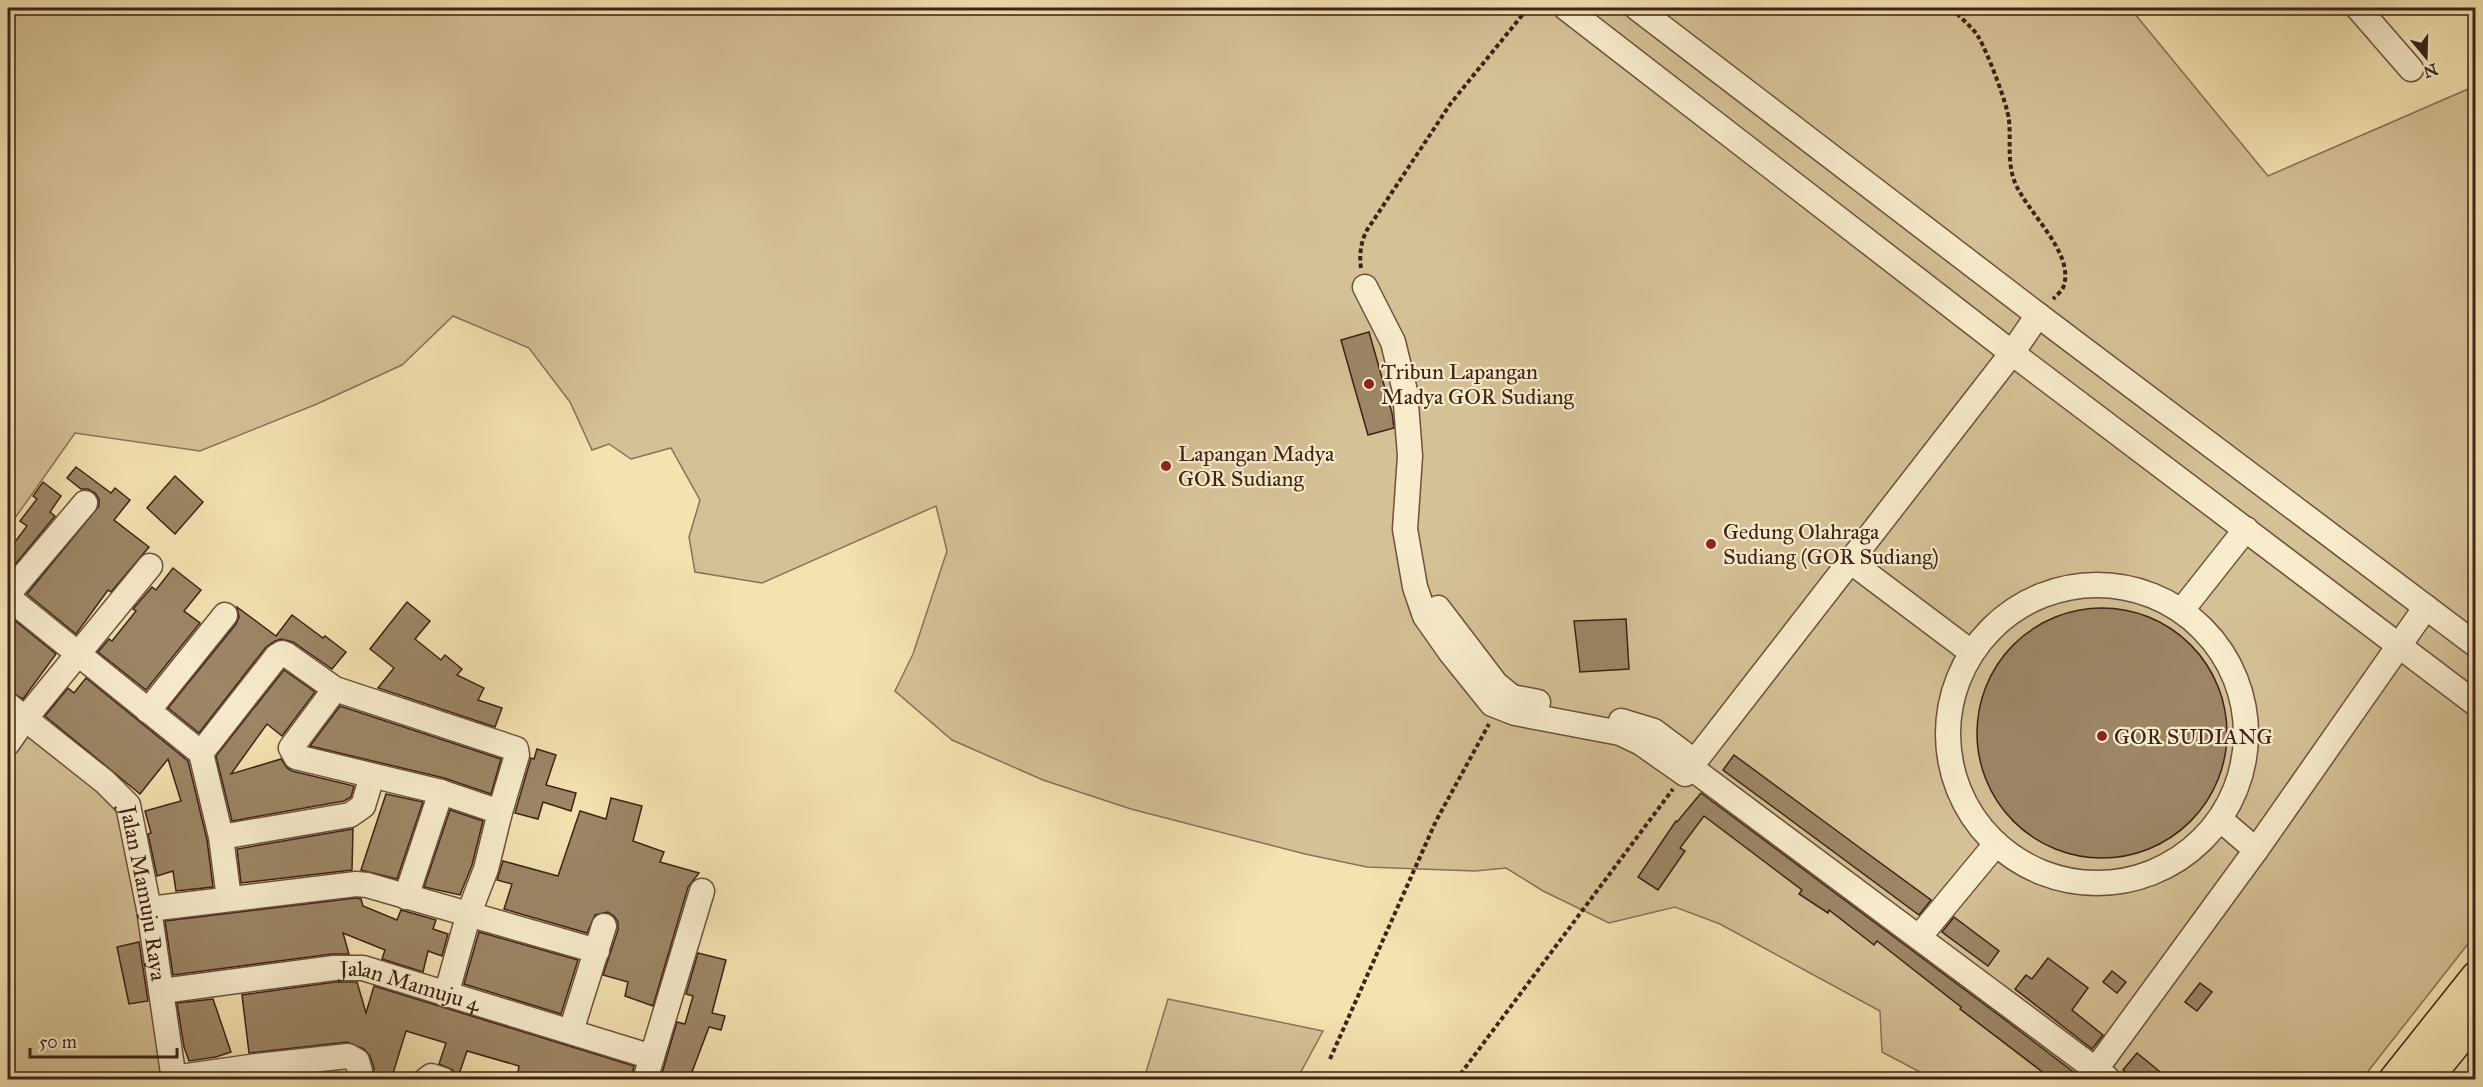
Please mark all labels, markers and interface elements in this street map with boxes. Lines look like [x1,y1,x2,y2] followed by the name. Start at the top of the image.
[2396,27,2456,87] north arrow
[2421,60,2440,82] text: N
[1381,358,1575,410] place label: Tribun Lapangan Madya GOR Sudiang
[1362,377,1376,391] marker: Tribun Lapangan Madya GOR Sudiang
[1178,440,1335,492] place label: Lapangan Madya GOR Sudiang
[1159,459,1173,473] marker: Lapangan Madya GOR Sudiang
[1723,518,1939,570] place label: Gedung Olahraga Sudiang (GOR Sudiang)
[1704,537,1718,551] marker: Gedung Olahraga Sudiang (GOR Sudiang)
[2114,723,2273,750] place label: GOR SUDIANG
[2095,729,2109,743] marker: GOR SUDIANG
[114,801,172,983] street label: Jalan Mamuju Raya
[338,955,484,1018] street label: Jalan Mamuju 4
[30,1021,177,1059] scale bar
[39,1031,77,1053] text: 50 m

